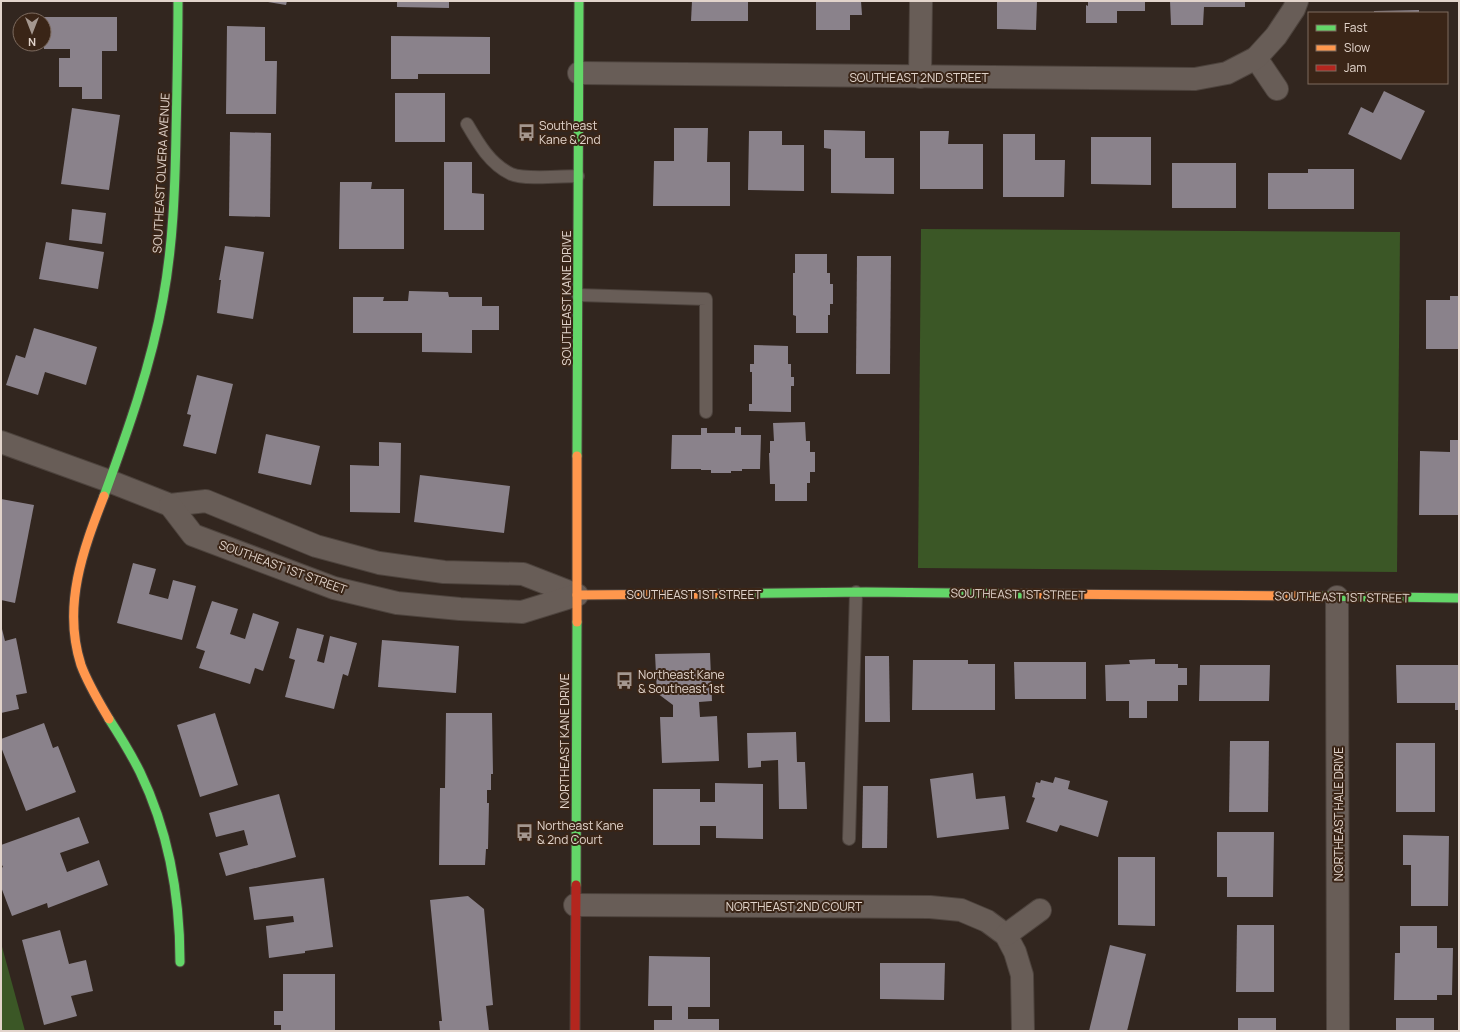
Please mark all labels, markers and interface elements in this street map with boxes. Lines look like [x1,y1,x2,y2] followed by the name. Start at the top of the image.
[12,12,52,52] north arrow
[1308,12,1448,84] legend
[1344,19,1368,36] text: Fast
[28,35,36,50] text: N
[1344,39,1370,56] text: Slow
[1344,59,1366,76] text: Jam
[849,69,989,86] street label: SOUTHEAST 2ND STREET
[148,92,174,254] street label: SOUTHEAST OLVERA AVENUE
[539,117,601,148] place label: Southeast Kane & 2nd
[516,122,536,142] bus stop icon: Southeast Kane & 2nd
[558,230,575,366] street label: SOUTHEAST KANE DRIVE
[217,536,350,598] street label: SOUTHEAST 1ST STREET
[950,584,1086,604] street label: SOUTHEAST 1ST STREET
[627,586,762,603] street label: SOUTHEAST 1ST STREET
[1274,587,1410,607] street label: SOUTHEAST 1ST STREET
[638,666,725,697] place label: Northeast Kane & Southeast 1st
[615,671,635,691] bus stop icon: Northeast Kane & Southeast 1st
[556,673,573,809] street label: NORTHEAST KANE DRIVE
[1330,747,1347,881] street label: NORTHEAST HALE DRIVE
[537,817,624,848] place label: Northeast Kane & 2nd Court
[514,822,534,842] bus stop icon: Northeast Kane & 2nd Court
[726,898,863,915] street label: NORTHEAST 2ND COURT

